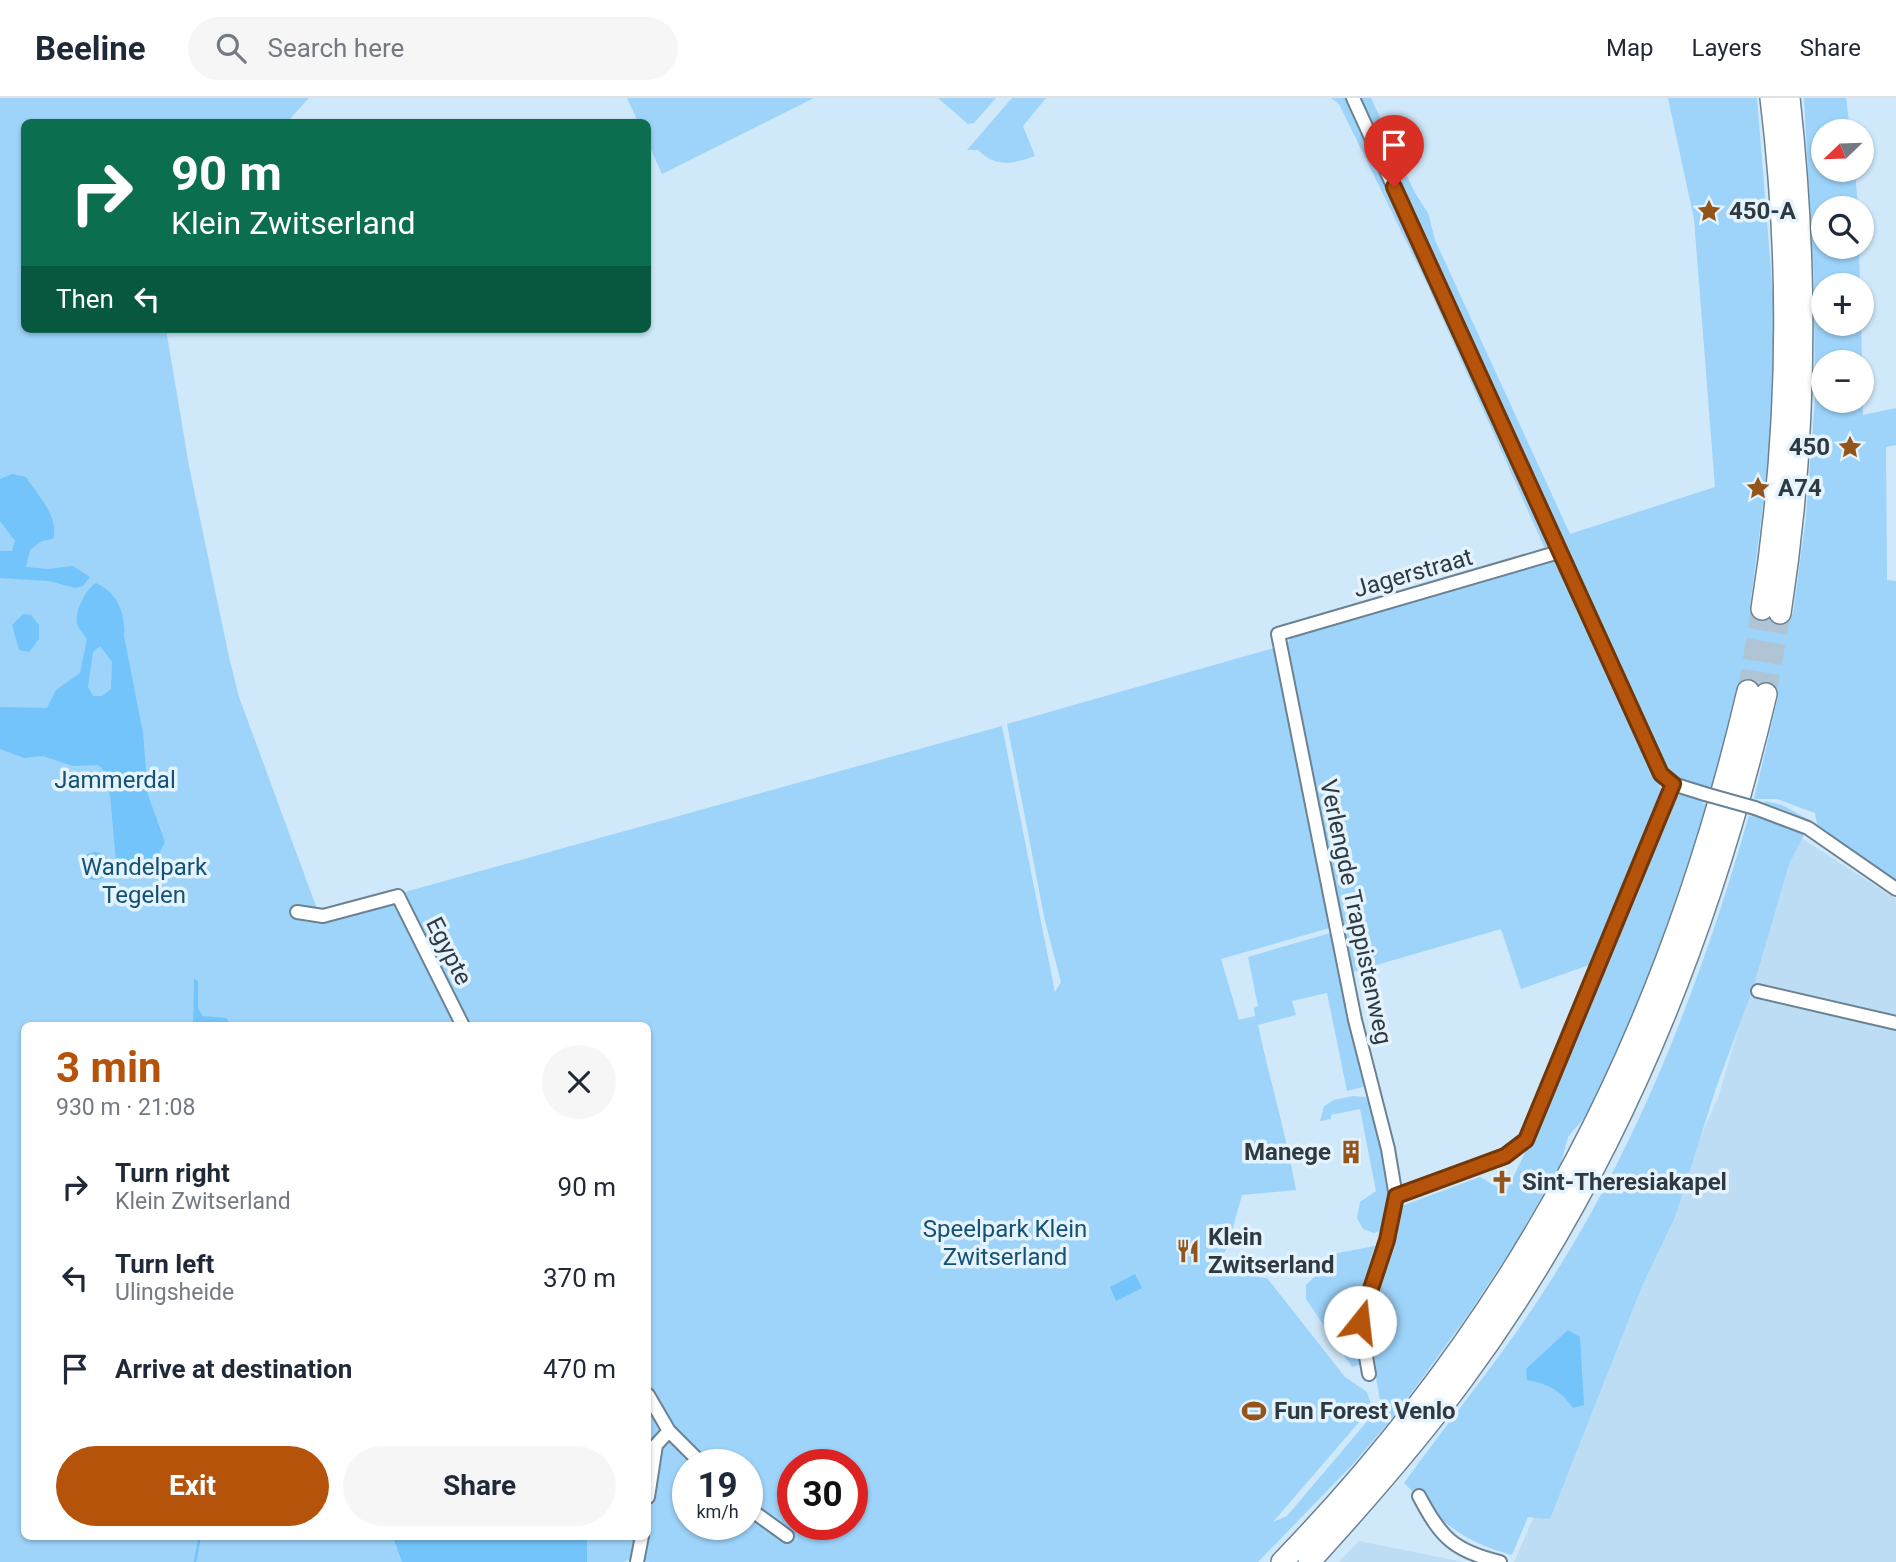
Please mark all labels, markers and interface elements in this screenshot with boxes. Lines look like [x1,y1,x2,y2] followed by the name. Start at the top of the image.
[188,17,678,80] search box
[35,29,146,68] text: Beeline
[212,29,250,67] icon: search
[268,33,404,63] text: Search here
[1606,34,1654,62] text: Map
[1692,34,1762,62] text: Layers
[1800,34,1861,62] text: Share
[1364,115,1424,187] pin
[1811,119,1874,182] north arrow
[1811,119,1874,413] map controls
[1375,126,1413,164] icon: arrive
[171,145,282,202] text: 90 m
[56,147,147,238] icon: right
[1811,196,1874,259] button: search
[1695,197,1723,225] place icon: 450-A
[1729,197,1797,225] place label: 450-A
[171,204,416,242] text: Klein Zwitserland
[1811,273,1874,336] button: +
[128,280,166,318] icon: left
[56,284,114,314] text: Then
[1811,350,1874,413] button: −
[1789,433,1830,461] place label: 450
[1836,433,1864,461] place icon: 450
[1744,474,1772,502] place icon: A74
[1778,474,1822,502] place label: A74
[1350,543,1476,603] street label: Jagerstraat
[54,766,176,794] park label: Jammerdal
[1314,777,1398,1047] street label: Verlengde Trappistenweg
[81,853,208,909] park label: Wandelpark Tegelen
[420,912,478,990] street label: Egypte
[56,1043,162,1092] text: 3 min
[542,1045,616,1119] button: close
[56,1094,195,1121] text: 930 m · 21:08
[1244,1138,1331,1166] place label: Manege
[1337,1138,1365,1166] building icon: Manege
[115,1158,230,1188] text: Turn right
[56,1168,94,1206] icon: right
[1488,1168,1516,1196] church icon: Sint-Theresiakapel
[1522,1168,1727,1196] place label: Sint-Theresiakapel
[558,1172,616,1202] text: 90 m
[115,1188,291,1215] text: Klein Zwitserland
[923,1215,1087,1271] park label: Speelpark Klein Zwitserland
[1208,1223,1335,1279] place label: Klein Zwitserland
[1174,1237,1202,1265] restaurant icon: Klein Zwitserland
[115,1249,214,1279] text: Turn left
[56,1259,94,1297] icon: left
[543,1263,616,1293] text: 370 m
[115,1279,234,1306] text: Ulingsheide
[1323,1285,1397,1359] position arrow
[56,1350,94,1388] icon: arrive
[115,1354,352,1384] text: Arrive at destination
[543,1354,616,1384] text: 470 m
[1240,1397,1268,1425] sports icon: Fun Forest Venlo
[1274,1397,1456,1425] place label: Fun Forest Venlo
[56,1446,329,1526] button: Exit
[343,1446,616,1526] button: Share
[777,1449,868,1540] speed limit sign: 30
[697,1465,738,1506] text: 19
[696,1501,739,1522] text: km/h

